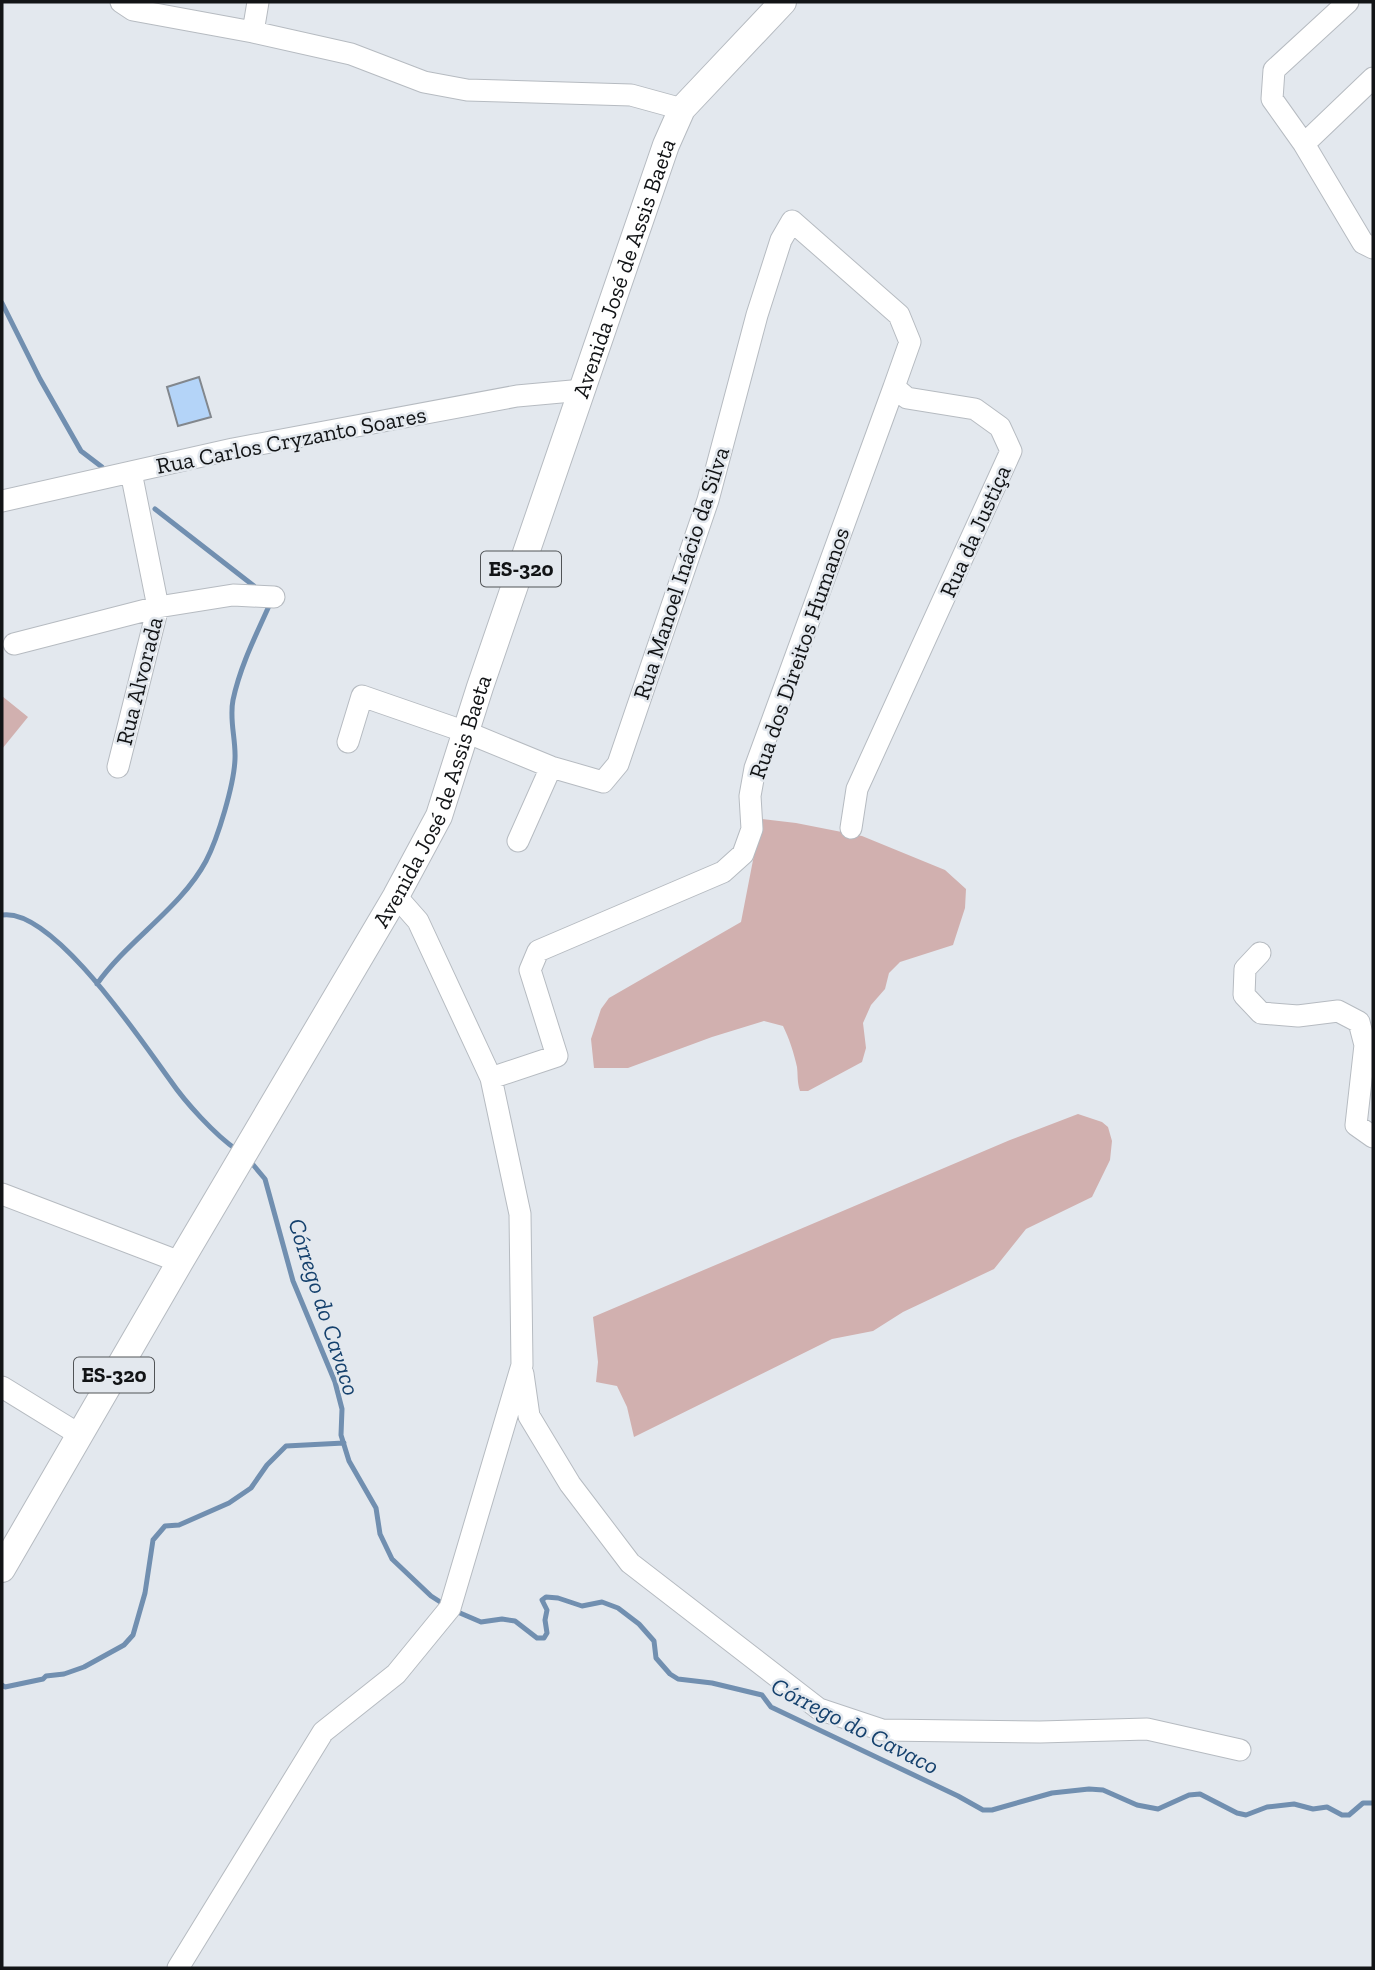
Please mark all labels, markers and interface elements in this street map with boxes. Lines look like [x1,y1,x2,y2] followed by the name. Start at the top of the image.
[566,134,681,401] street label: Avenida José de Assis Baeta
[154,400,428,480] street label: Rua Carlos Cryzanto Soares
[627,443,735,703] street label: Rua Manoel Inácio da Silva
[933,461,1017,601] street label: Rua da Justiça
[743,524,855,782] street label: Rua dos Direitos Humanos
[481,552,561,586] road number: ES-320
[110,614,168,748] street label: Rua Alvorada
[367,671,497,932] street label: Avenida José de Assis Baeta
[282,1215,367,1399] water label: Córrego do Cavaco
[74,1358,154,1392] road number: ES-320
[767,1671,944,1780] water label: Córrego do Cavaco

